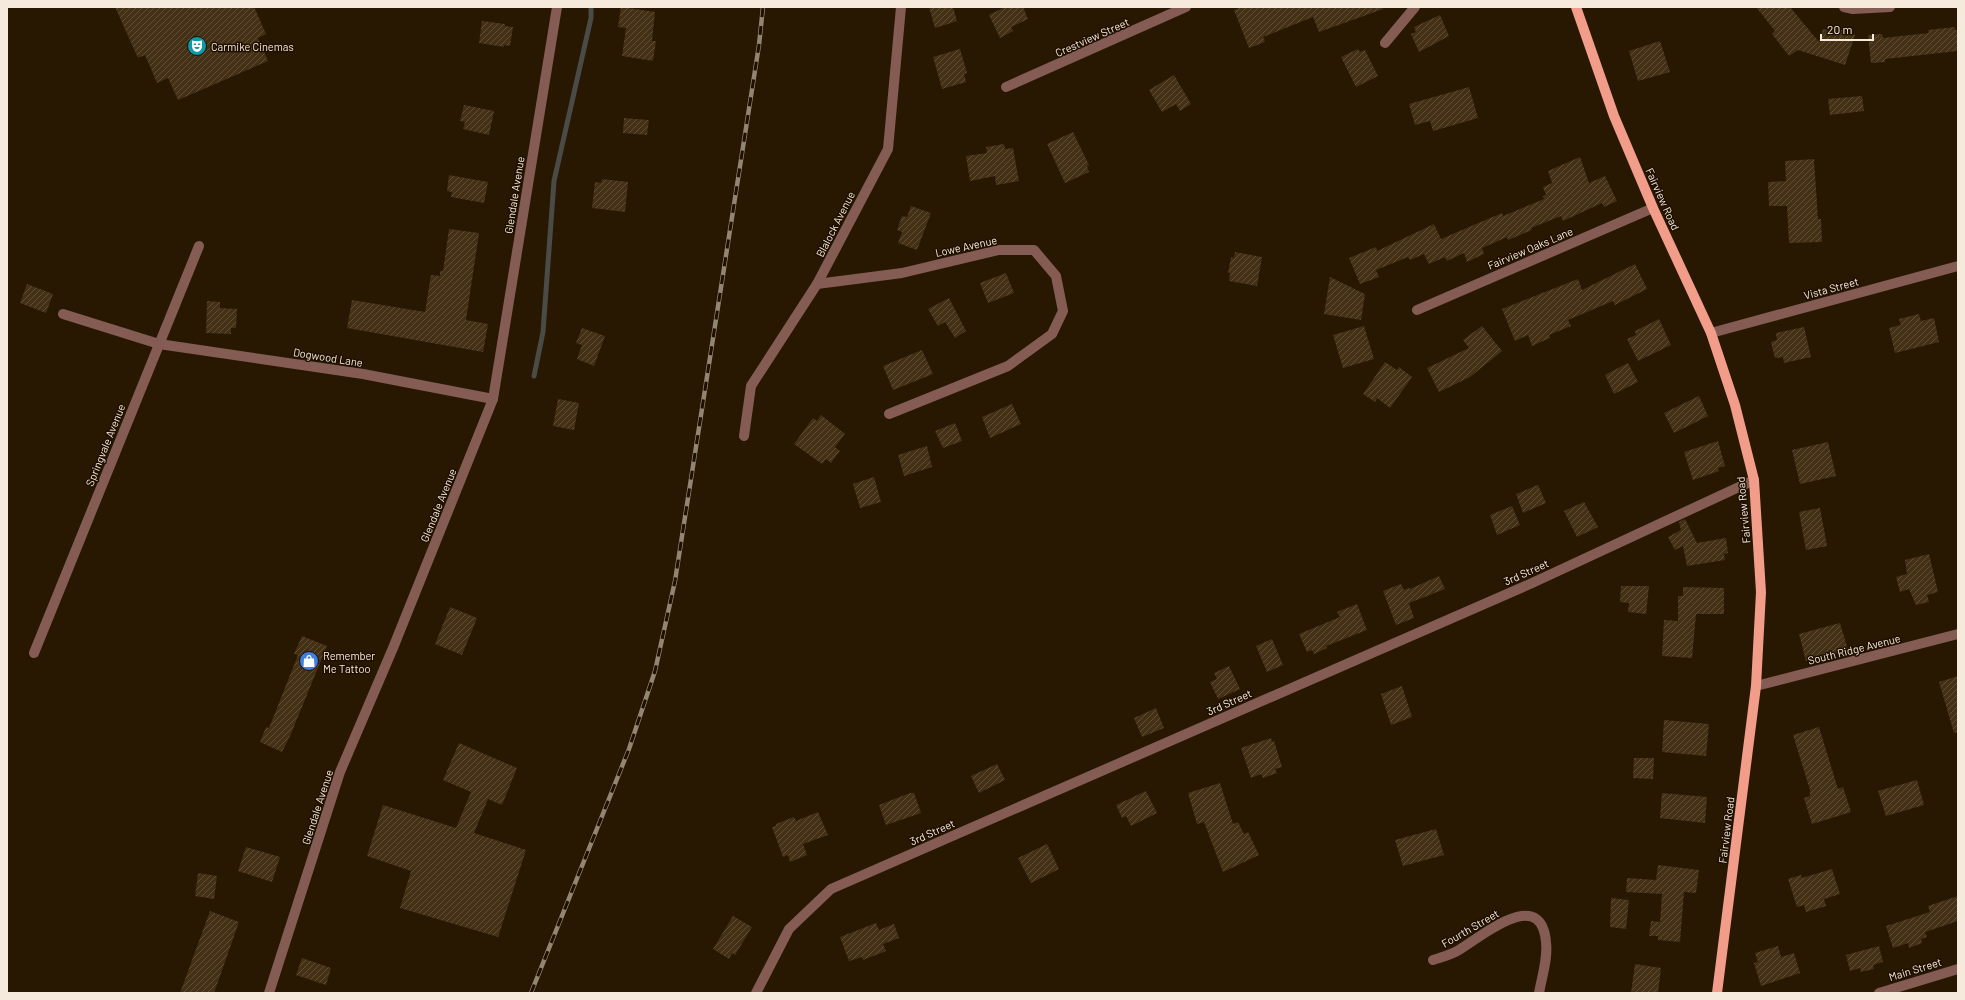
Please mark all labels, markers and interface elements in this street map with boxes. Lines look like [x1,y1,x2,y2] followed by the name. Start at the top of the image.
[1053,15,1131,59] street label: Crestview Street
[1821,16,1873,42] scale bar
[1827,22,1853,36] text: 20 m
[186,35,208,57] theatre icon: Carmike Cinemas
[211,40,294,53] place label: Carmike Cinemas
[501,155,527,235] street label: Glendale Avenue
[1643,166,1683,232] street label: Fairview Road
[813,189,857,259] street label: Blalock Avenue
[1485,224,1575,272] street label: Fairview Oaks Lane
[934,233,998,259] street label: Lowe Avenue
[1802,274,1860,302] street label: Vista Street
[292,345,364,369] street label: Dogwood Lane
[83,402,127,488] street label: Springvale Avenue
[417,466,459,544] street label: Glendale Avenue
[1734,476,1752,544] street label: Fairview Road
[1501,556,1551,588] street label: 3rd Street
[1806,631,1902,667] street label: South Ridge Avenue
[323,649,375,675] place label: Remember Me Tattoo
[298,650,320,672] shop icon: Remember Me Tattoo
[1204,686,1254,718] street label: 3rd Street
[299,768,335,846] street label: Glendale Avenue
[1715,796,1737,864] street label: Fairview Road
[907,816,957,848] street label: 3rd Street
[1439,906,1501,950] street label: Fourth Street
[1887,955,1943,983] street label: Main Street

